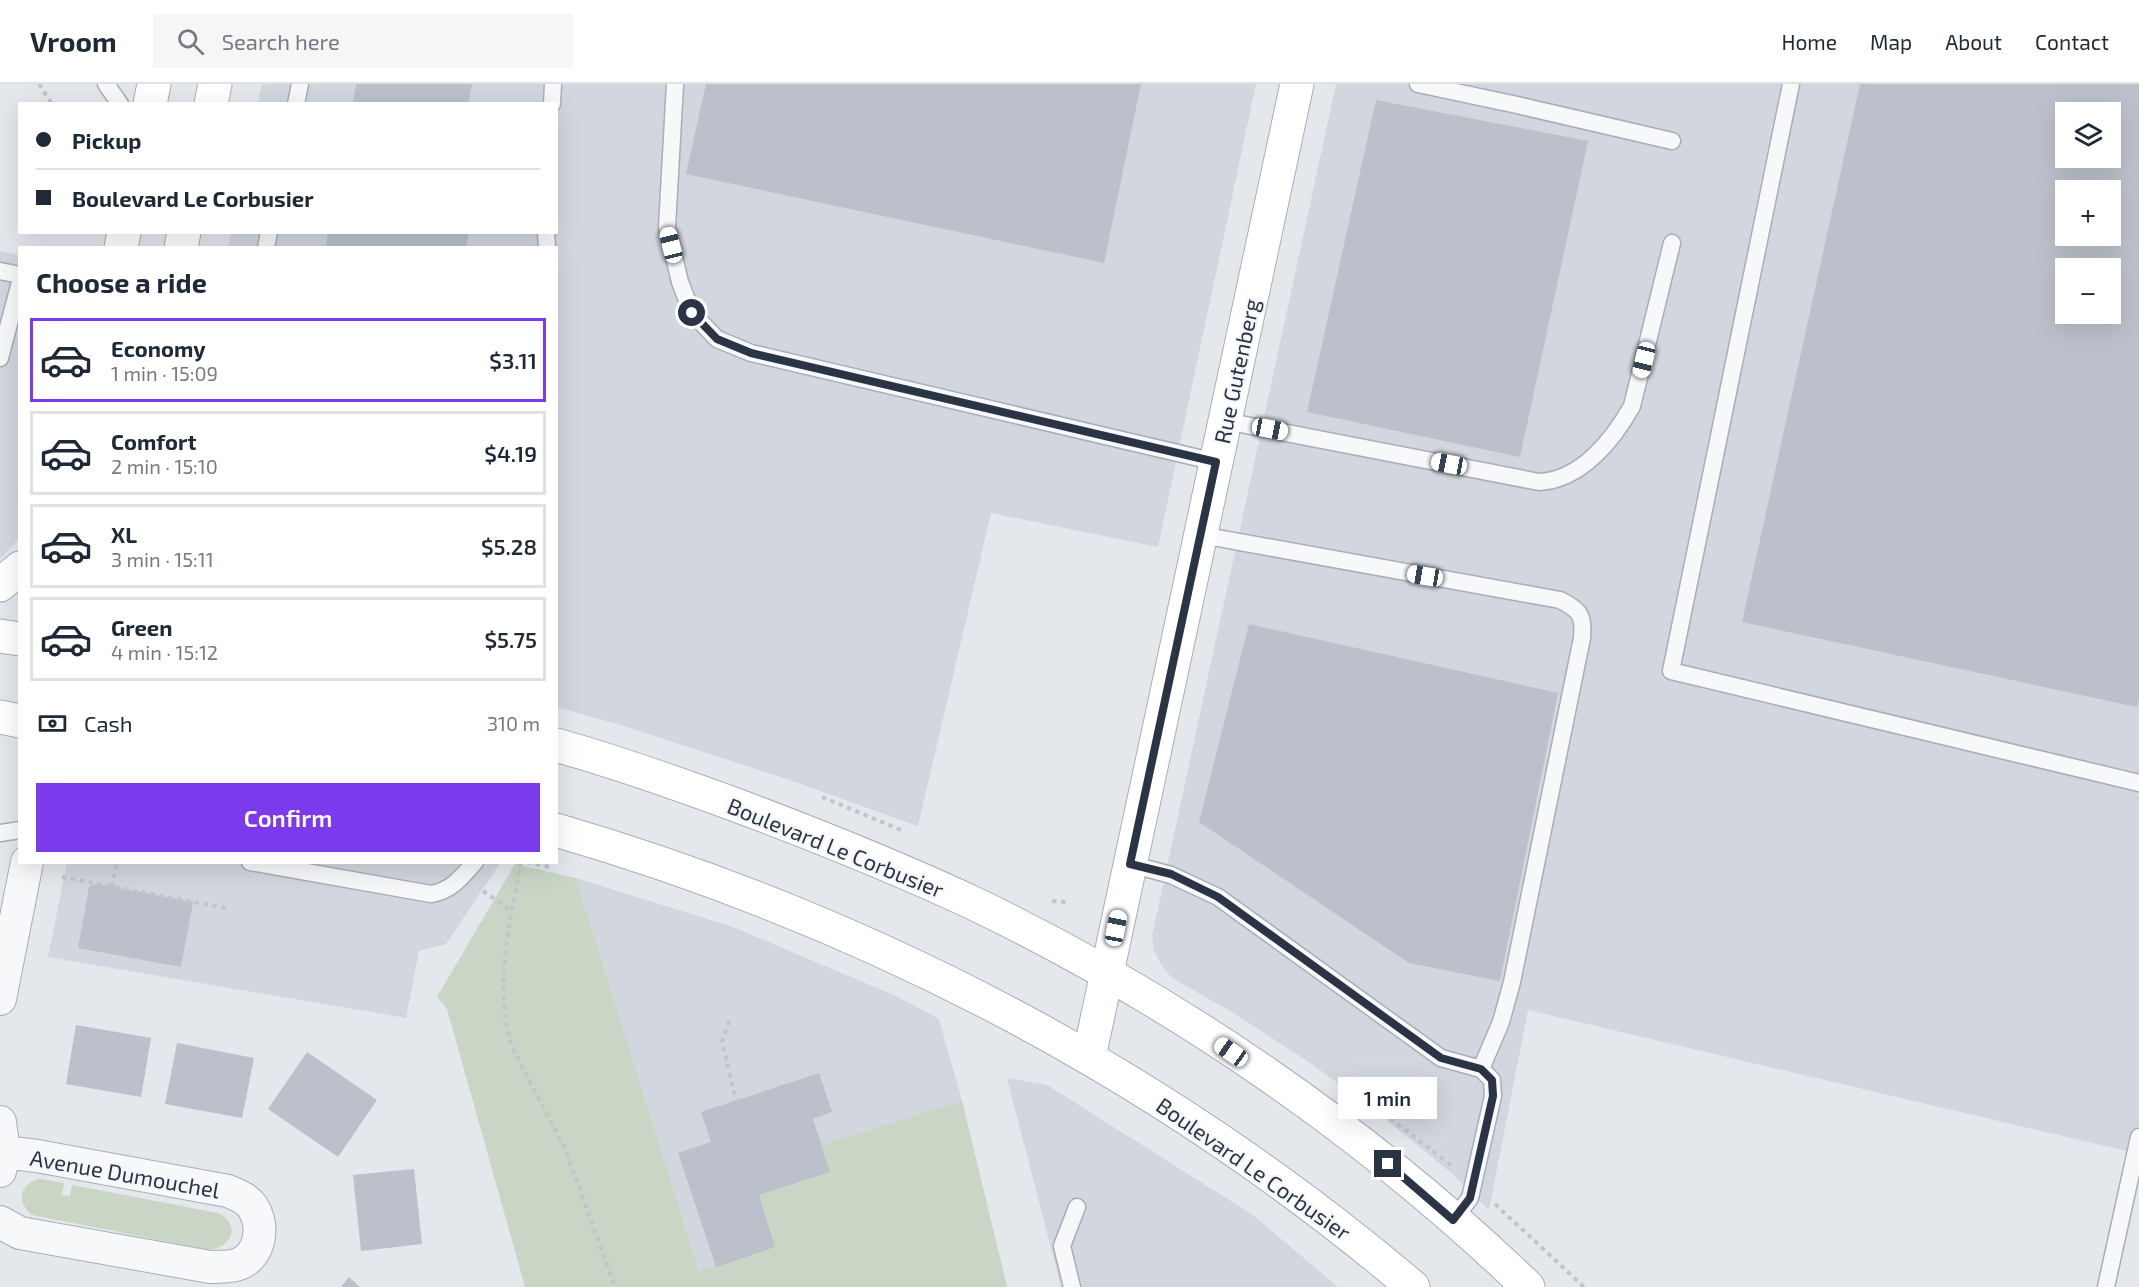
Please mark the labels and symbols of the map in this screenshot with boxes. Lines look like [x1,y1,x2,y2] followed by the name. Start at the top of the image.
[658,225,684,265] car
[1208,296,1264,446] street label: Rue Gutenberg
[678,299,705,326] route start
[1631,340,1657,380] car
[1251,417,1289,441] car
[1430,452,1468,476] car
[1406,564,1444,588] car
[724,792,948,902] street label: Boulevard Le Corbusier
[1104,909,1128,947] car
[1211,1034,1251,1070] car
[1338,1077,1438,1119] callout: 1 min
[1152,1091,1356,1245] street label: Boulevard Le Corbusier
[28,1144,222,1203] street label: Avenue Dumouchel
[1374,1150,1401,1177] route end

